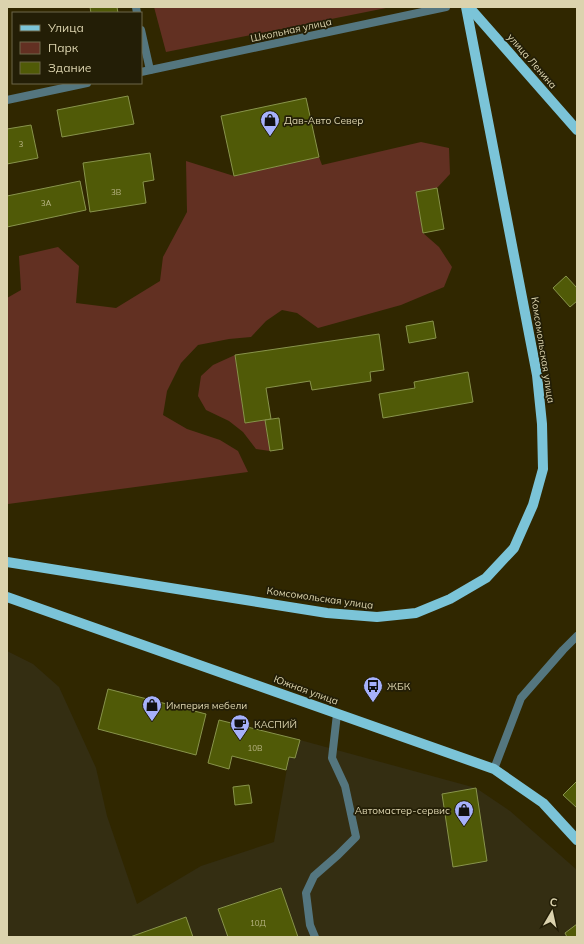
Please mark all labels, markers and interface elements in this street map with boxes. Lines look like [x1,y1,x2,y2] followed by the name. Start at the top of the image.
[12,12,142,84] legend
[249,15,333,45] street label: Школьная улица
[47,20,84,35] text: Улица
[504,31,560,91] street label: улица Ленина
[48,40,79,55] text: Парк
[48,60,92,75] text: Здание
[259,109,281,137] shop icon: Дав-Авто Север
[284,114,363,127] place label: Дав-Авто Север
[19,139,24,149] house number: 3
[111,187,121,197] house number: 3В
[41,198,51,208] house number: 3А
[528,296,558,404] street label: Комсомольская улица
[266,584,374,612] street label: Комсомольская улица
[272,672,340,708] street label: Южная улица
[362,675,384,703] bus stop icon: ЖБК
[387,680,411,693] place label: ЖБК
[141,694,163,722] shop icon: Империя мебели
[166,699,247,712] place label: Империя мебели
[229,713,251,741] cafe icon: КАСПИЙ
[254,718,297,731] place label: КАСПИЙ
[247,743,263,753] house number: 10В
[453,799,475,827] shop icon: Автомастер-сервис
[355,804,450,817] place label: Автомастер-сервис
[532,892,572,932] north arrow
[549,895,559,910] text: С
[250,918,267,928] house number: 10Д

